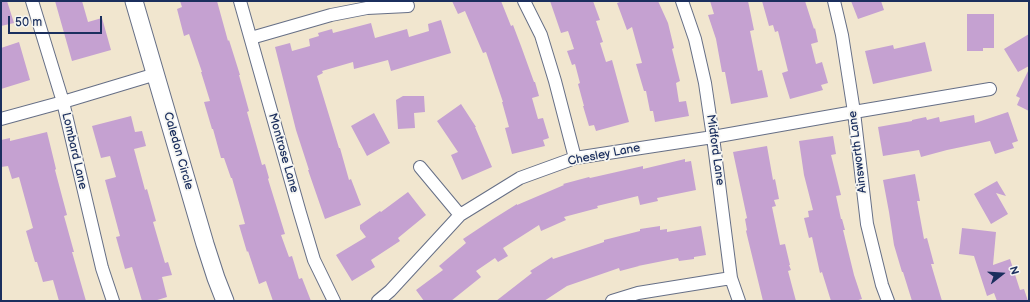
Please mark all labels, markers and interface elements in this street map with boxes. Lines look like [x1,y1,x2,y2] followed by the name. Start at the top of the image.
[10,8,104,34] scale bar
[15,15,42,30] text: 50 m
[160,110,196,192] street label: Caledon Circle
[846,110,870,194] street label: Ainsworth Lane
[58,111,90,191] street label: Lombard Lane
[265,112,301,194] street label: Montrose Lane
[703,114,727,186] street label: Midford Lane
[566,141,642,169] street label: Chesley Lane
[982,254,1022,294] north arrow
[1007,264,1021,276] text: N

